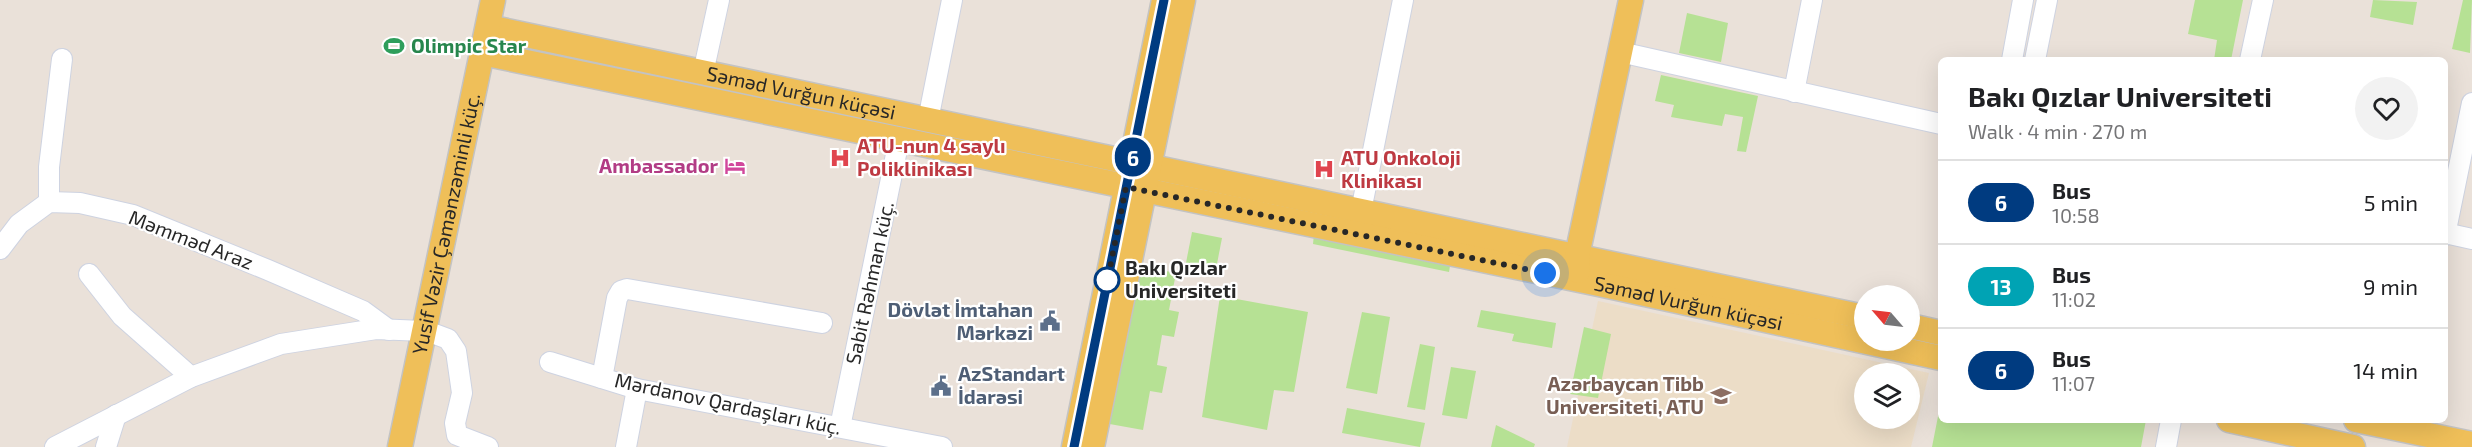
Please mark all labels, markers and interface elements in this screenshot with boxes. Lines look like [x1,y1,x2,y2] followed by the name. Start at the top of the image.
[411,33,527,57] place label: Olimpic Star
[382,34,406,58] sports icon: Olimpic Star
[705,60,898,124] street label: Səməd Vurğun küçəsi
[2355,77,2418,140] button: heart
[1968,79,2272,113] text: Bakı Qızlar Universiteti
[407,91,484,357] street label: Yusif Vəzir Çəmənzəminli küç.
[1968,119,2147,143] text: Walk · 4 min · 270 m
[857,133,1006,180] place label: ATU-nun 4 saylı Poliklinikası
[1114,138,1152,176] line badge: 6
[1127,145,1139,170] text: 6
[1341,145,1461,192] place label: ATU Onkoloji Klinikası
[828,146,852,170] hospital icon: ATU-nun 4 saylı Poliklinikası
[599,153,718,177] place label: Ambassador
[723,154,747,178] hotel icon: Ambassador
[1312,157,1336,181] hospital icon: ATU Onkoloji Klinikası
[2052,177,2091,203] text: Bus
[2364,189,2418,215] text: 5 min
[1995,190,2007,215] text: 6
[840,199,899,367] street label: Sabit Rəhman küç.
[2052,203,2100,227] text: 10:58
[126,204,257,274] street label: Məmməd Araz
[1125,255,1237,302] place label: Bakı Qızlar Universiteti
[1530,258,1560,288] your location
[2052,261,2091,287] text: Bus
[1094,267,1120,293] marker: Bakı Qızlar Universiteti
[1592,270,1785,334] street label: Səməd Vurğun küçəsi
[2363,273,2418,299] text: 9 min
[1991,274,2011,299] text: 13
[1854,285,1920,351] north arrow
[1854,285,1920,429] map controls
[2052,287,2096,311] text: 11:02
[888,297,1033,344] place label: Dövlət İmtahan Mərkəzi
[1038,309,1062,333] public building icon: Dövlət İmtahan Mərkəzi
[2052,345,2091,371] text: Bus
[2353,357,2418,383] text: 14 min
[1995,358,2007,383] text: 6
[958,361,1065,408] place label: AzStandart İdarəsi
[1854,363,1920,429] button: layers
[612,367,844,440] street label: Mərdanov Qardaşları küç.
[1546,371,1704,418] place label: Azərbaycan Tibb Universiteti, ATU
[2052,371,2095,395] text: 11:07
[929,374,953,398] public building icon: AzStandart İdarəsi
[1709,384,1733,408] school or university icon: Azərbaycan Tibb Universiteti, ATU

